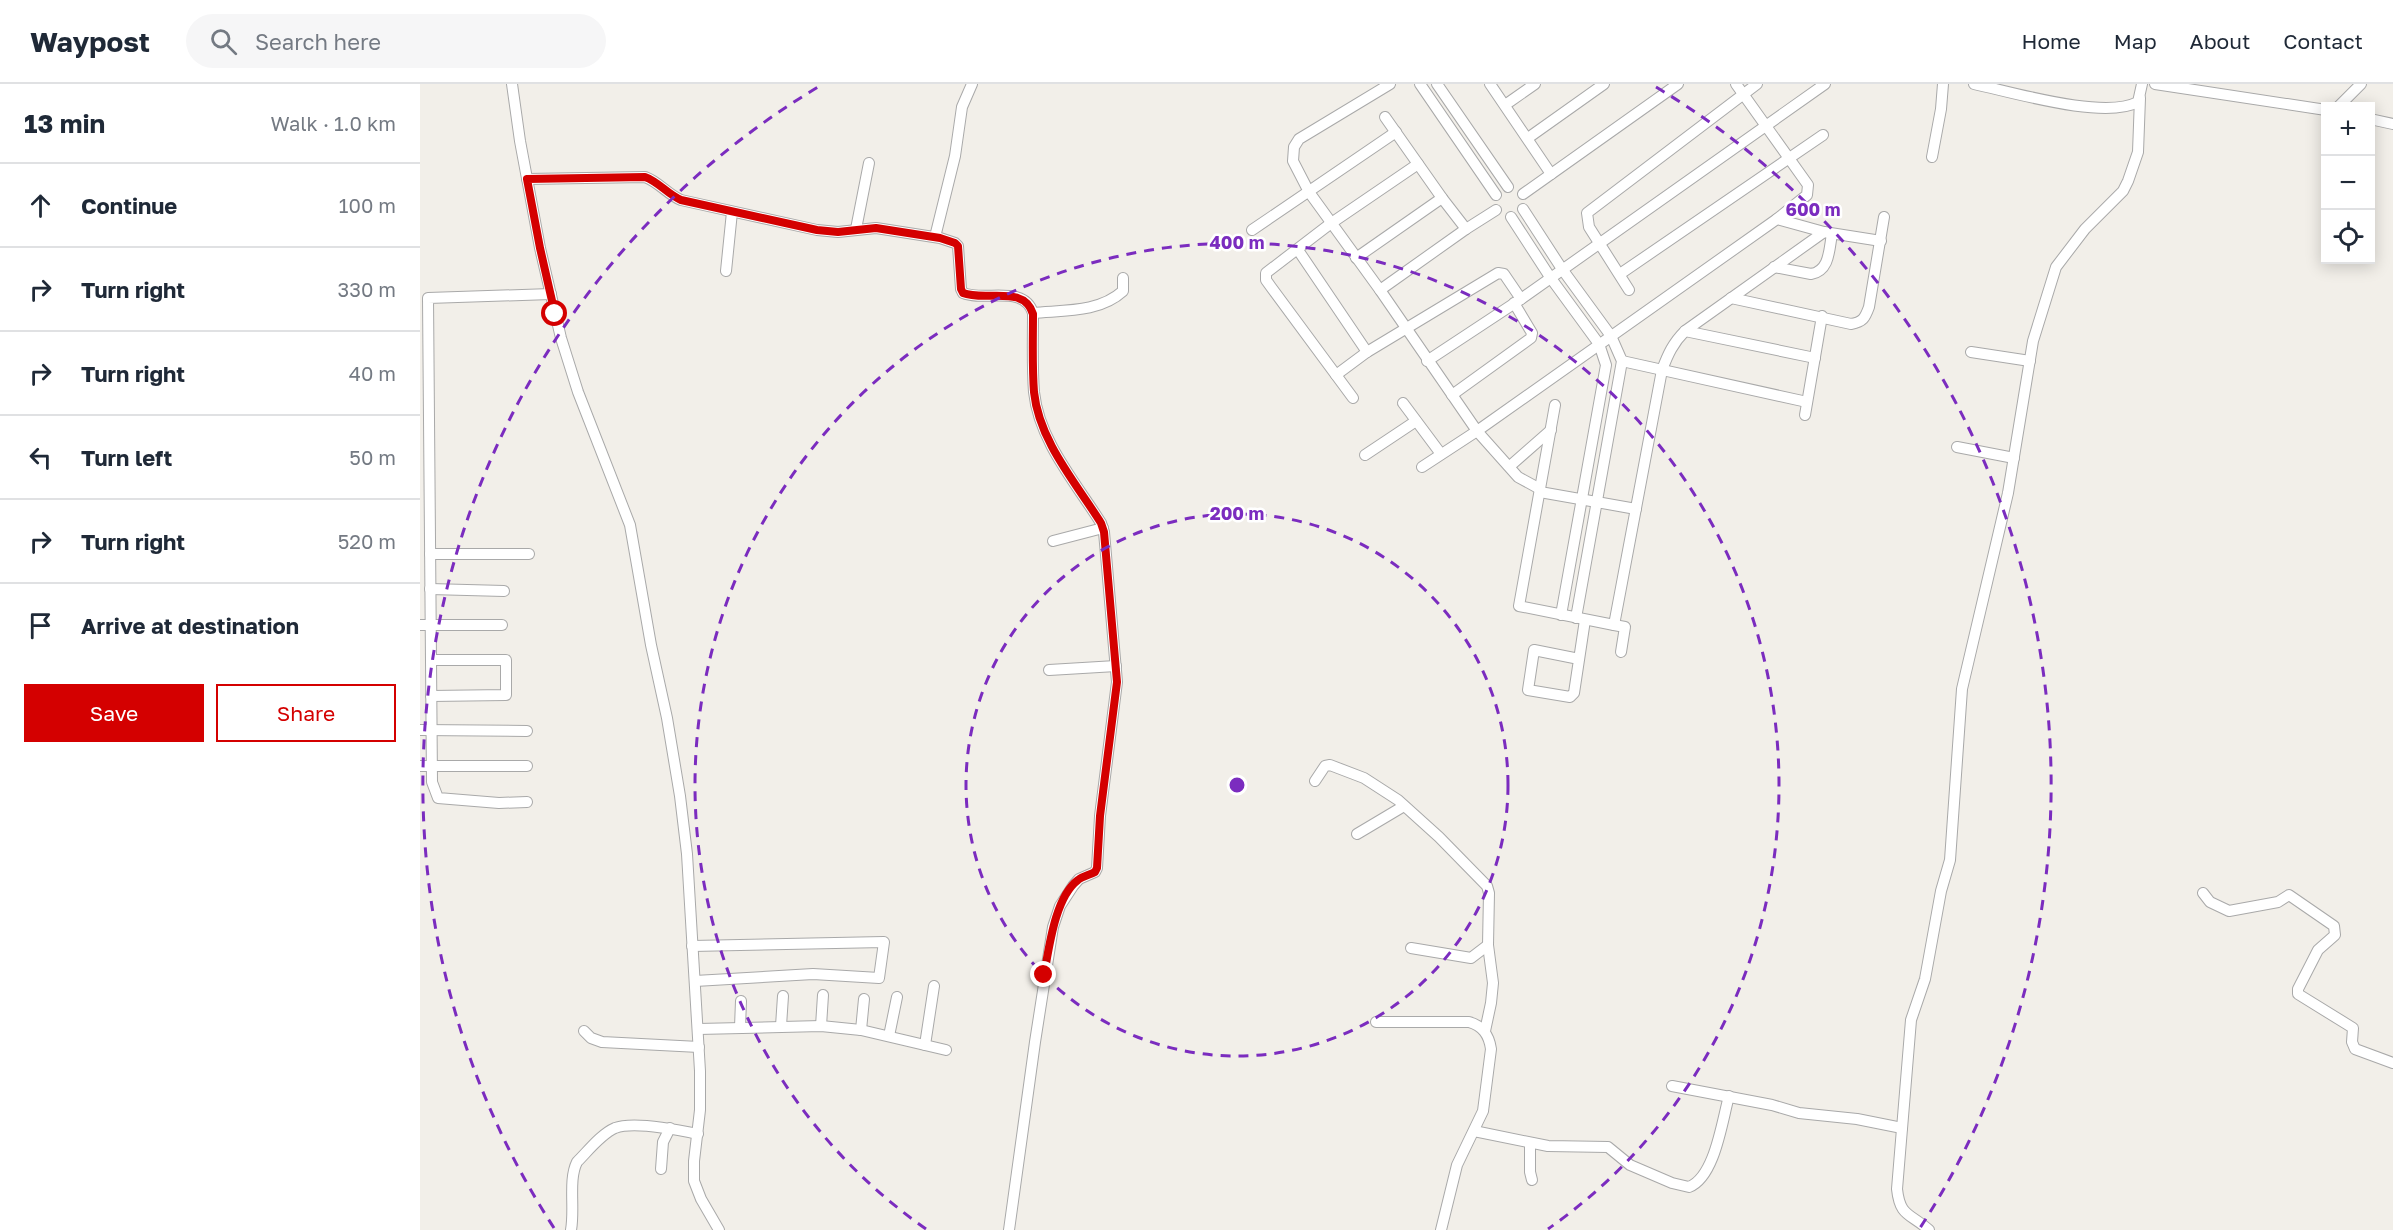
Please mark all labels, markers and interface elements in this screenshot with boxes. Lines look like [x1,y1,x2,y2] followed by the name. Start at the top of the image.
[186,14,606,68] search box
[30,25,150,58] text: Waypost
[207,25,240,58] icon: search
[255,28,381,55] text: Search here
[2021,28,2081,54] text: Home
[2114,28,2157,54] text: Map
[2190,28,2250,54] text: About
[2283,28,2363,54] text: Contact
[2321,102,2375,264] map controls
[2321,102,2375,156] button: +
[24,108,105,139] text: 13 min
[271,111,396,135] text: Walk · 1.0 km
[2321,156,2375,210] button: −
[24,189,57,222] icon: ahead
[81,192,177,219] text: Continue
[339,193,396,217] text: 100 m
[1785,198,1841,220] text: 600 m
[2321,210,2375,264] button: locate
[1210,231,1264,253] text: 400 m
[24,273,57,306] icon: right
[81,276,185,303] text: Turn right
[338,277,396,301] text: 330 m
[541,300,567,326] route start
[24,357,57,390] icon: right
[81,360,185,387] text: Turn right
[349,361,396,385] text: 40 m
[24,441,57,474] icon: left
[81,444,172,471] text: Turn left
[349,445,396,469] text: 50 m
[1210,502,1264,524] text: 200 m
[24,525,57,558] icon: right
[81,528,185,555] text: Turn right
[338,529,396,553] text: 520 m
[24,609,57,642] icon: arrive
[81,612,299,639] text: Arrive at destination
[24,684,204,742] button: Save
[216,684,396,742] button: Share
[1227,775,1247,795] centre of rings
[1030,961,1056,987] route end

